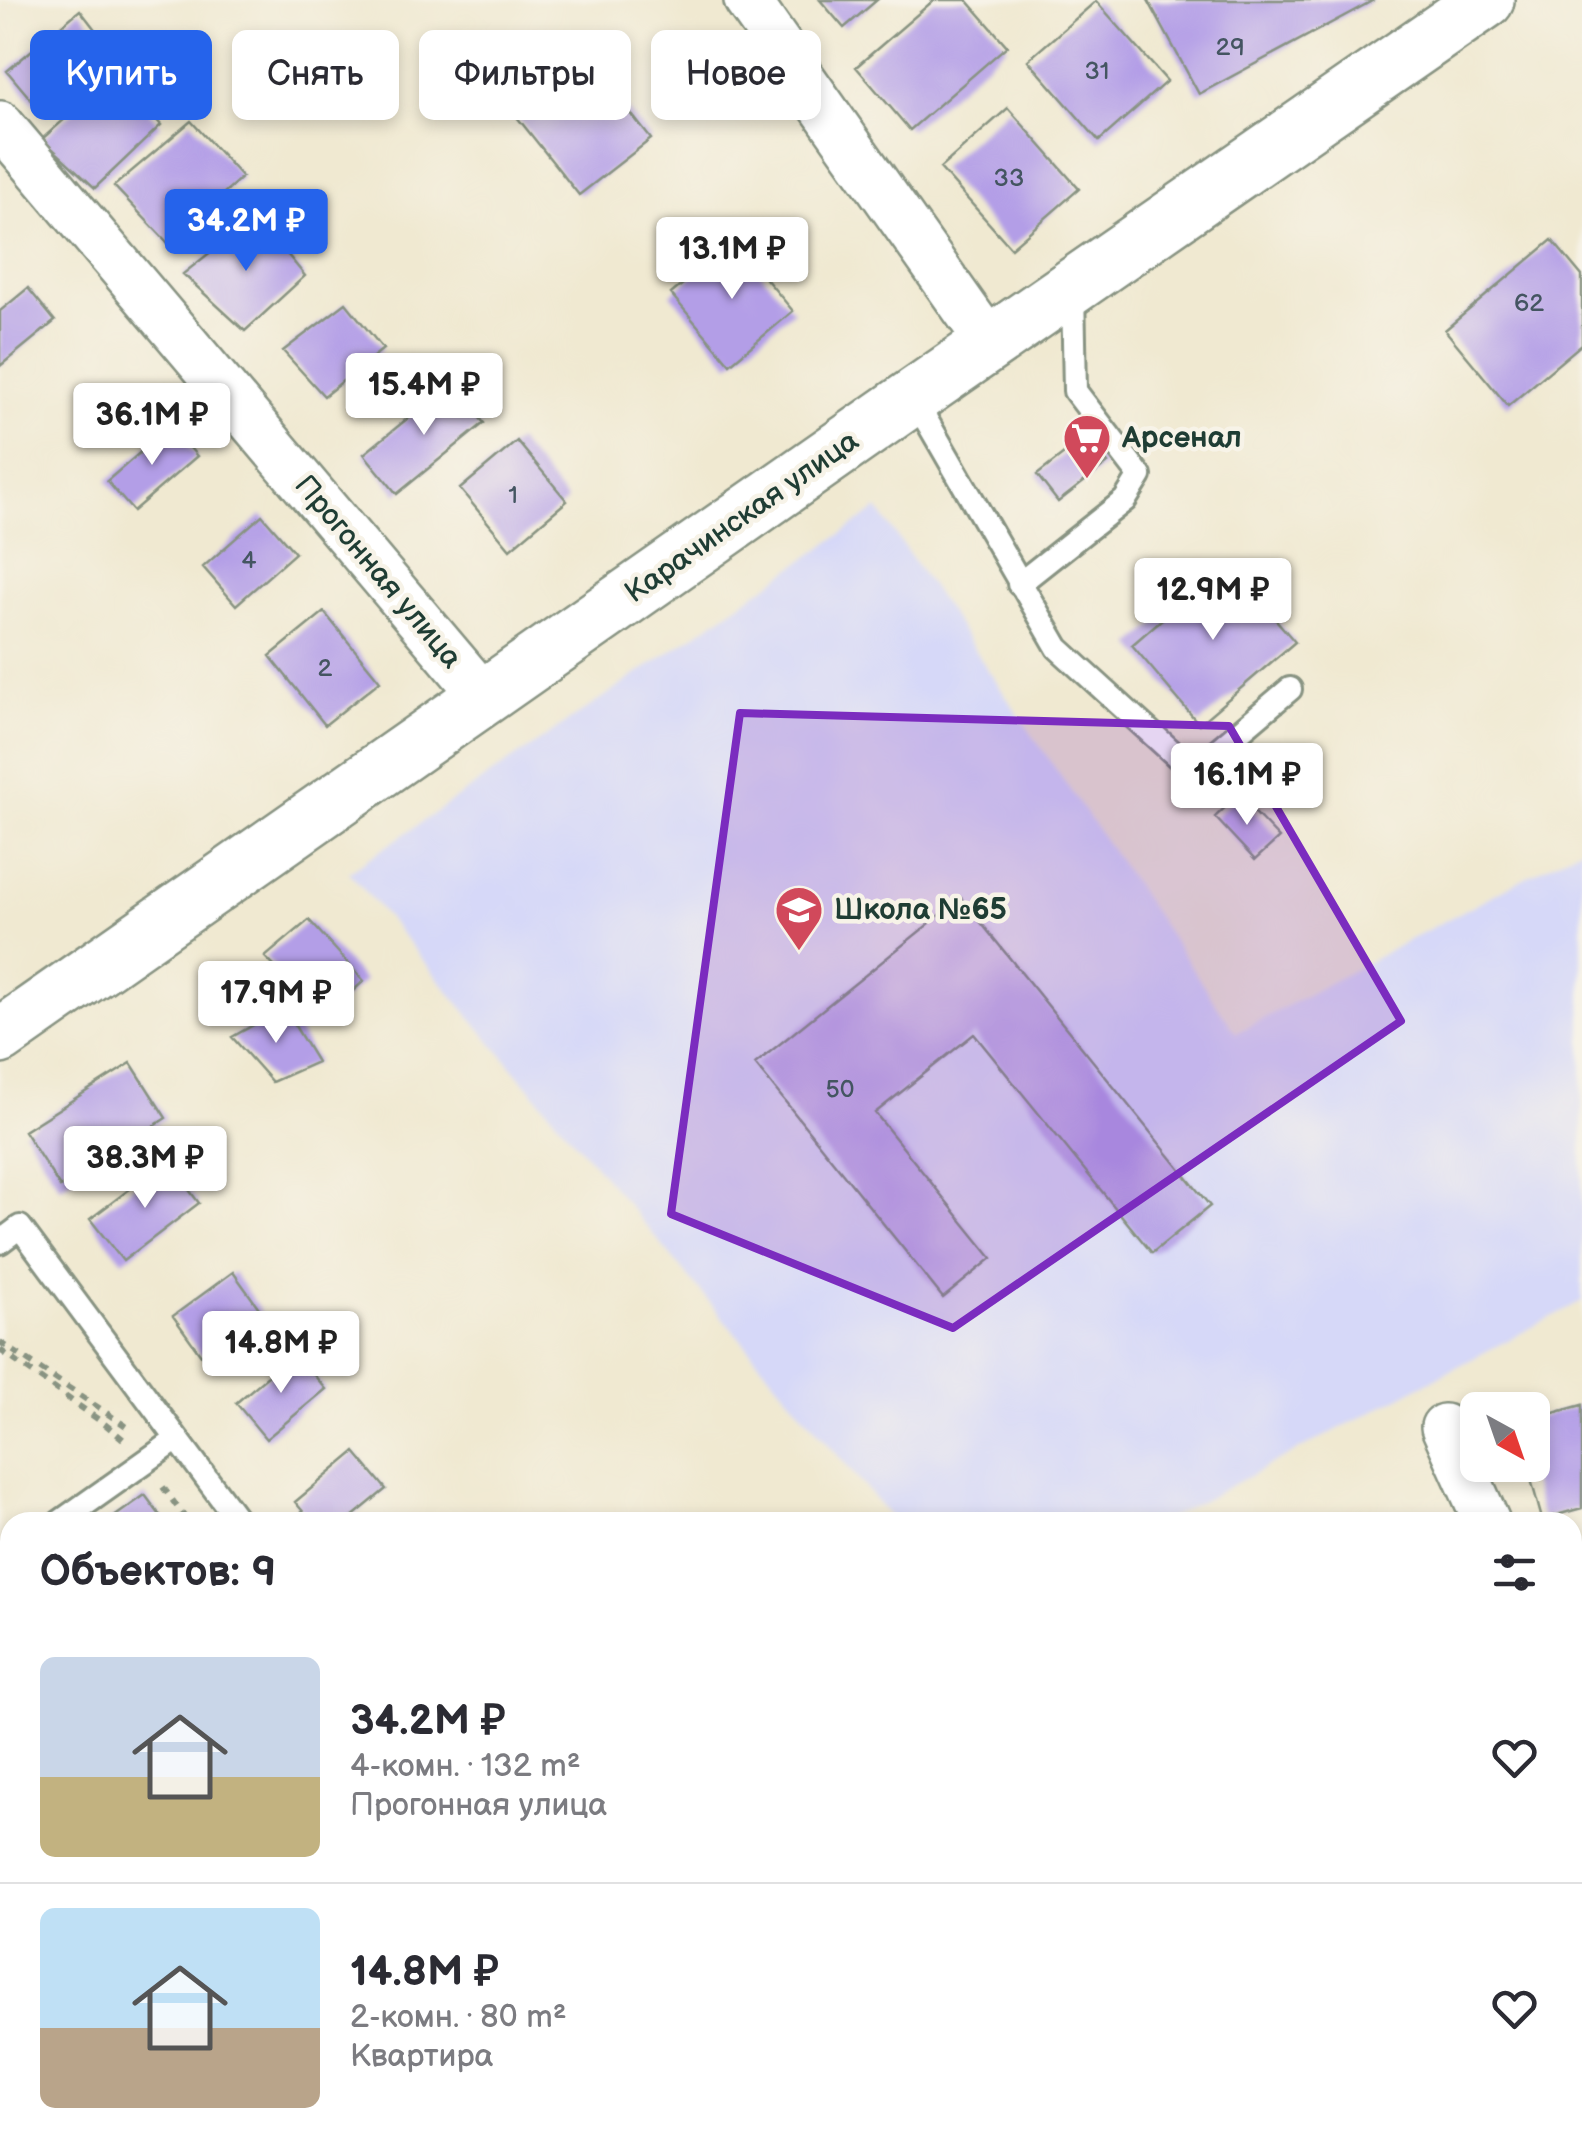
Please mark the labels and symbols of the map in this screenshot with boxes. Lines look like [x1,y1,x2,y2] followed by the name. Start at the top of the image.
[1215,32,1245,63] house number: 29
[1084,56,1110,87] house number: 31
[994,163,1024,194] house number: 33
[154,189,338,274] pin: 34.2M ₽
[640,217,824,302] pin: 13.1M ₽
[1514,288,1544,319] house number: 62
[332,353,516,438] pin: 15.4M ₽
[60,383,244,468] pin: 36.1M ₽
[1061,412,1113,480] supermarket icon: Арсенал
[1121,420,1242,456] place label: Арсенал
[618,423,866,611] street label: Карачинская улица
[287,468,469,676] street label: Прогонная улица
[508,480,518,511] house number: 1
[241,545,257,576] house number: 4
[1121,558,1305,643] pin: 12.9M ₽
[318,653,333,684] house number: 2
[1155,743,1339,828] pin: 16.1M ₽
[773,884,825,952] school or university icon: Школа №65
[834,892,1007,928] place label: Школа №65
[184,961,368,1046] pin: 17.9M ₽
[825,1074,855,1105] house number: 50
[53,1126,237,1211] pin: 38.3M ₽
[189,1311,373,1396] pin: 14.8M ₽
[1460,1392,1550,1482] north arrow

